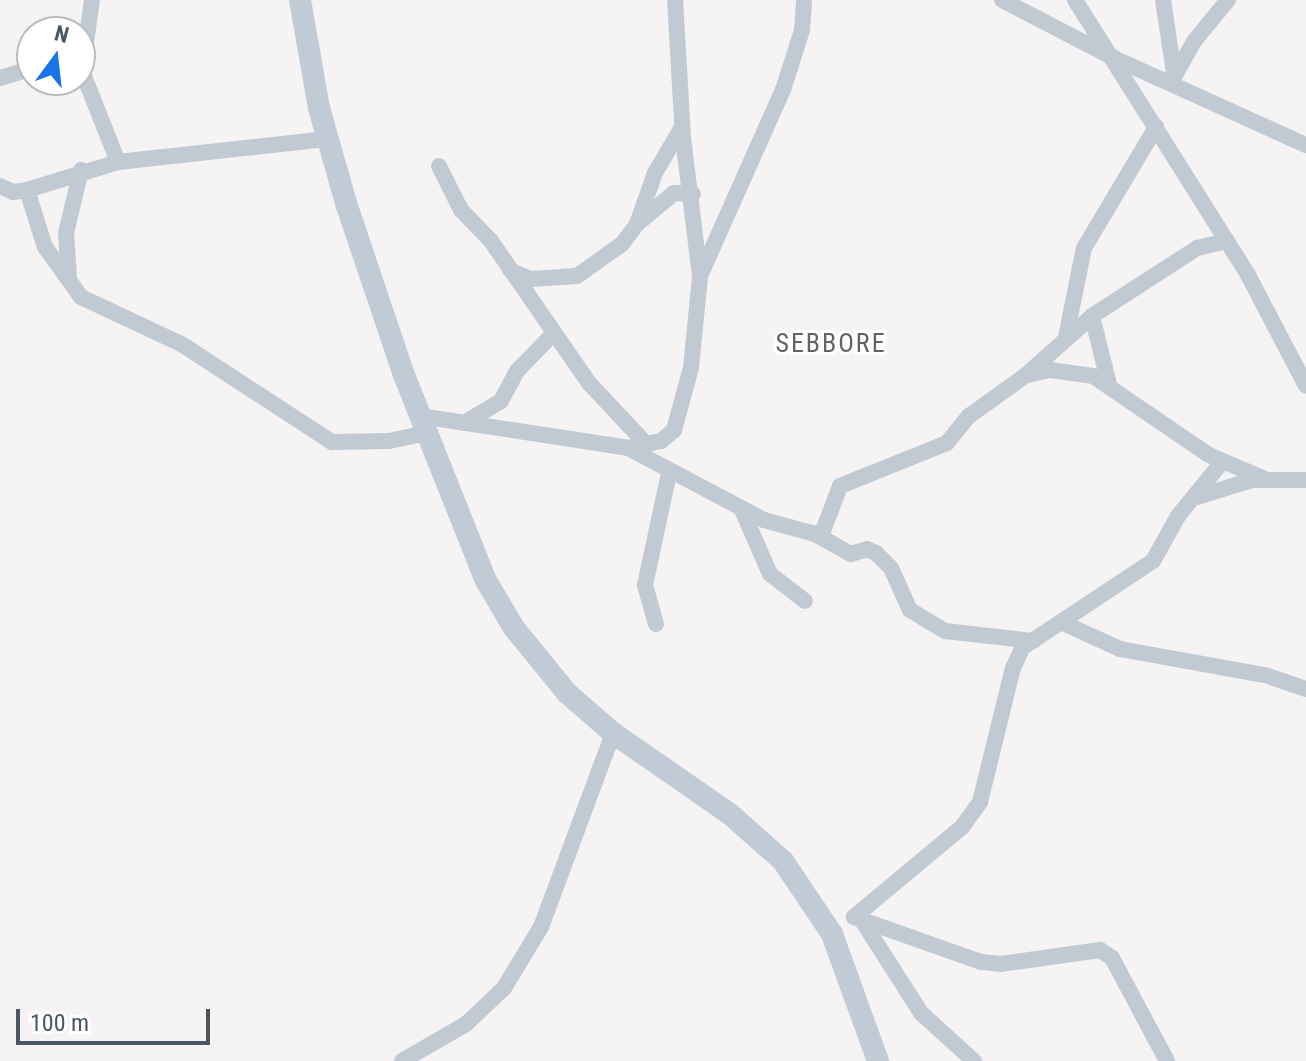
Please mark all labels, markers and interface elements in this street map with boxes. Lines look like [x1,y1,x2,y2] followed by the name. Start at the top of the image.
[16,16,96,96] north arrow
[52,20,72,48] text: N
[775,328,887,360] district label: SEBBORE
[20,993,214,1043] scale bar
[30,1009,89,1037] text: 100 m

